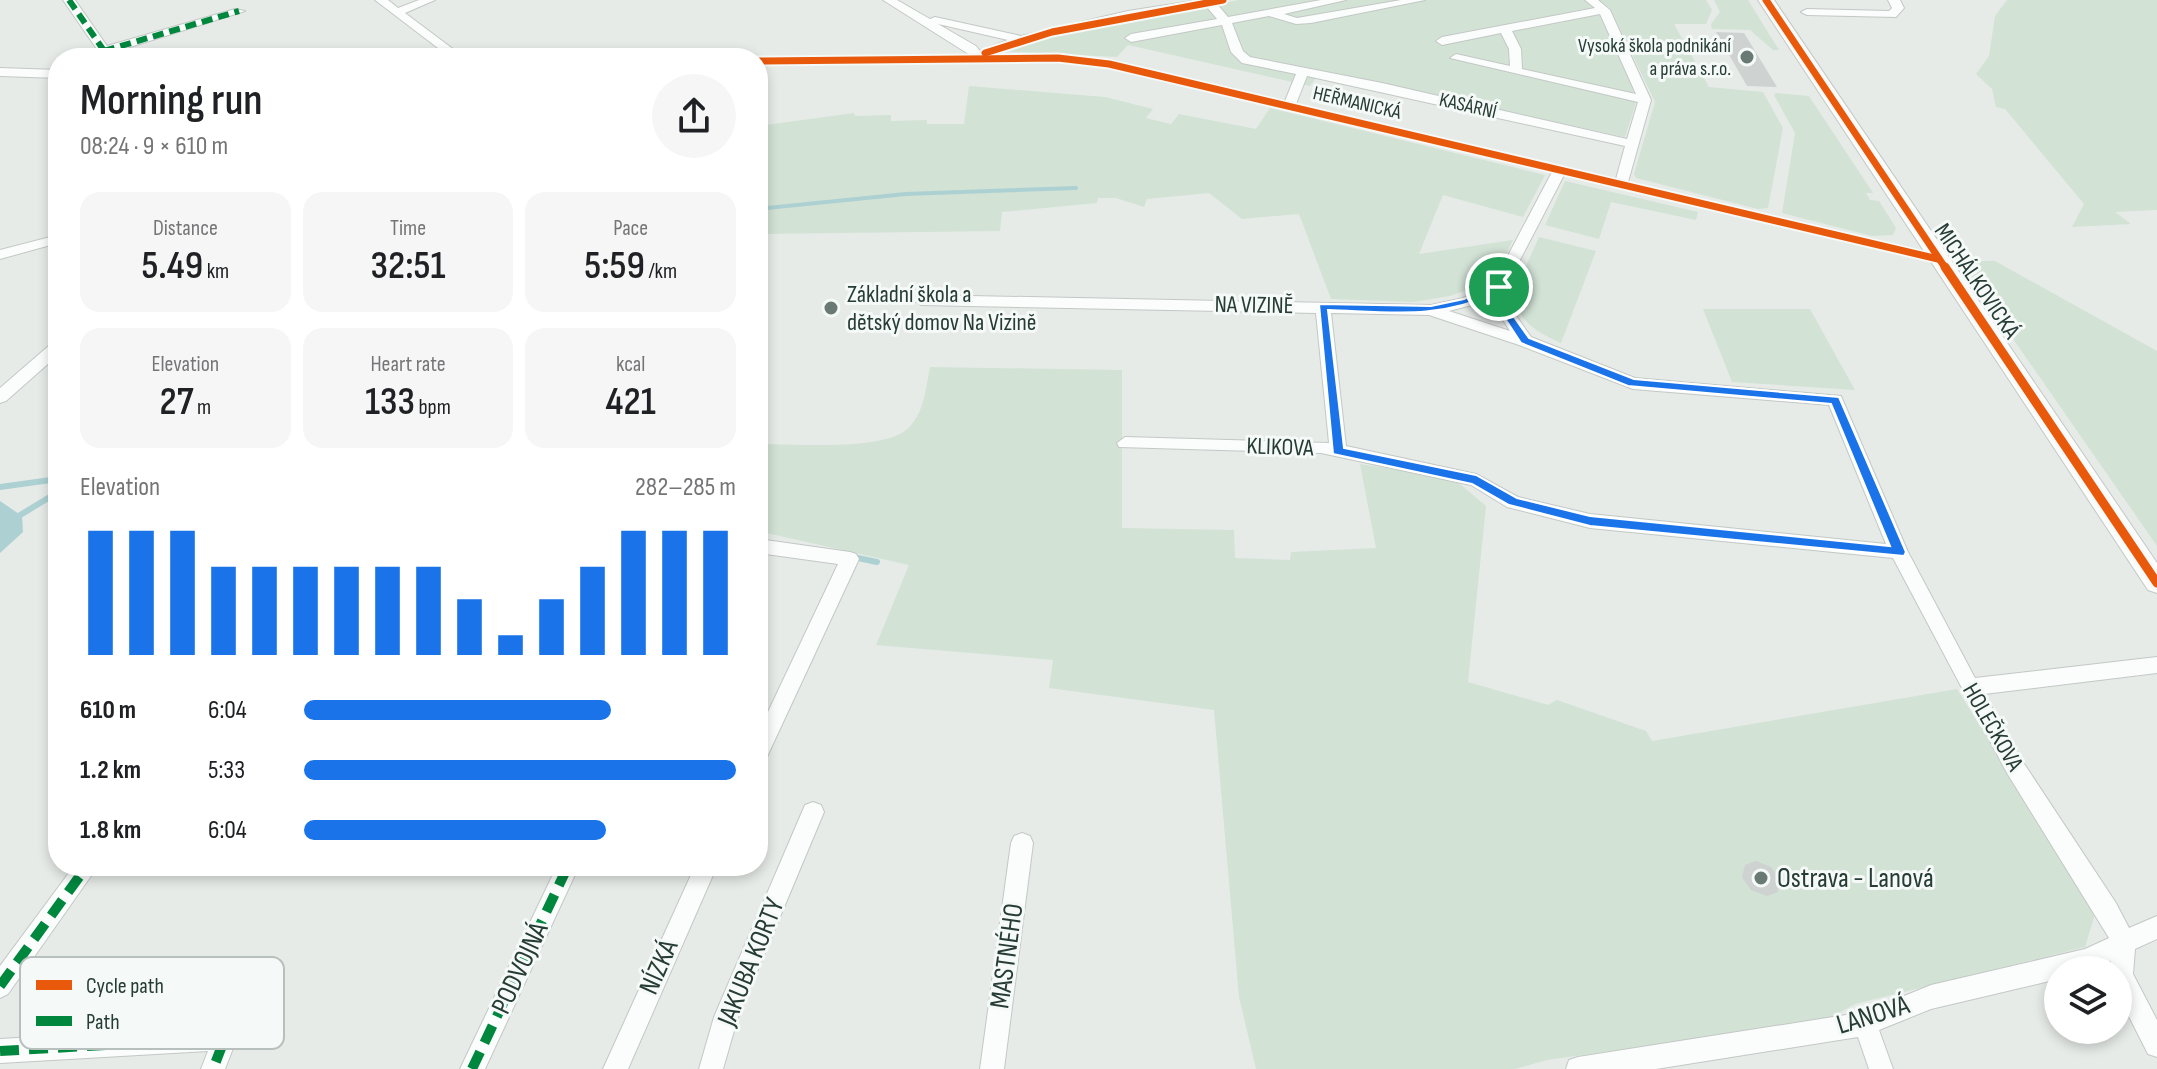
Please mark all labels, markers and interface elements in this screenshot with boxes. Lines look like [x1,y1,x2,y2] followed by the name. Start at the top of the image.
[1578,34,1731,81] place label: Vysoká škola podnikání a práva s.r.o.
[1738,48,1756,66] marker: Vysoká škola podnikání a práva s.r.o.
[80,74,263,127] text: Morning run
[652,74,736,158] button: share
[1311,81,1404,125] street label: HEŘMANICKÁ
[1437,88,1499,124] street label: KASÁRNÍ
[80,131,228,162] text: 08:24 · 9 × 610 m
[153,215,218,242] text: Distance
[390,215,426,242] text: Time
[613,215,648,242] text: Pace
[1928,218,2027,345] street label: MICHÁLKOVICKÁ
[141,242,203,290] text: 5.49
[371,242,445,290] text: 32:51
[584,242,645,290] text: 5:59
[1465,253,1533,321] pin
[203,258,229,285] text: km
[645,258,677,285] text: /km
[1477,265,1521,309] icon: arrive
[847,280,1036,337] place label: Základní škola a dětský domov Na Vizině
[1214,290,1294,320] street label: NA VIZINĚ
[822,299,840,317] marker: Základní škola a dětský domov Na Vizině
[151,351,219,378] text: Elevation
[370,351,446,378] text: Heart rate
[616,351,645,378] text: kcal
[160,378,193,426] text: 27
[365,378,415,426] text: 133
[606,378,656,426] text: 421
[193,394,211,421] text: m
[415,394,451,421] text: bpm
[1246,431,1315,463] street label: KLIKOVA
[80,472,160,503] text: Elevation
[635,472,736,503] text: 282–285 m
[1956,678,2030,777] street label: HOLEČKOVA
[80,695,136,726] text: 610 m
[208,695,247,726] text: 6:04
[80,755,141,786] text: 1.2 km
[208,755,245,786] text: 5:33
[80,815,141,846] text: 1.8 km
[208,815,247,846] text: 6:04
[1777,862,1934,895] place label: Ostrava - Lanová
[1752,869,1770,887] marker: Ostrava - Lanová
[710,893,792,1032] street label: JAKUBA KORTY
[983,901,1031,1011] street label: MASTNÉHO
[484,916,556,1019] street label: PODVOJNÁ
[632,934,686,999] street label: NÍZKÁ
[2044,956,2132,1044] map controls
[2044,956,2132,1044] button: layers
[20,957,284,1049] legend
[86,973,164,1000] text: Cycle path
[1833,988,1914,1042] street label: LANOVÁ
[86,1009,120,1036] text: Path

